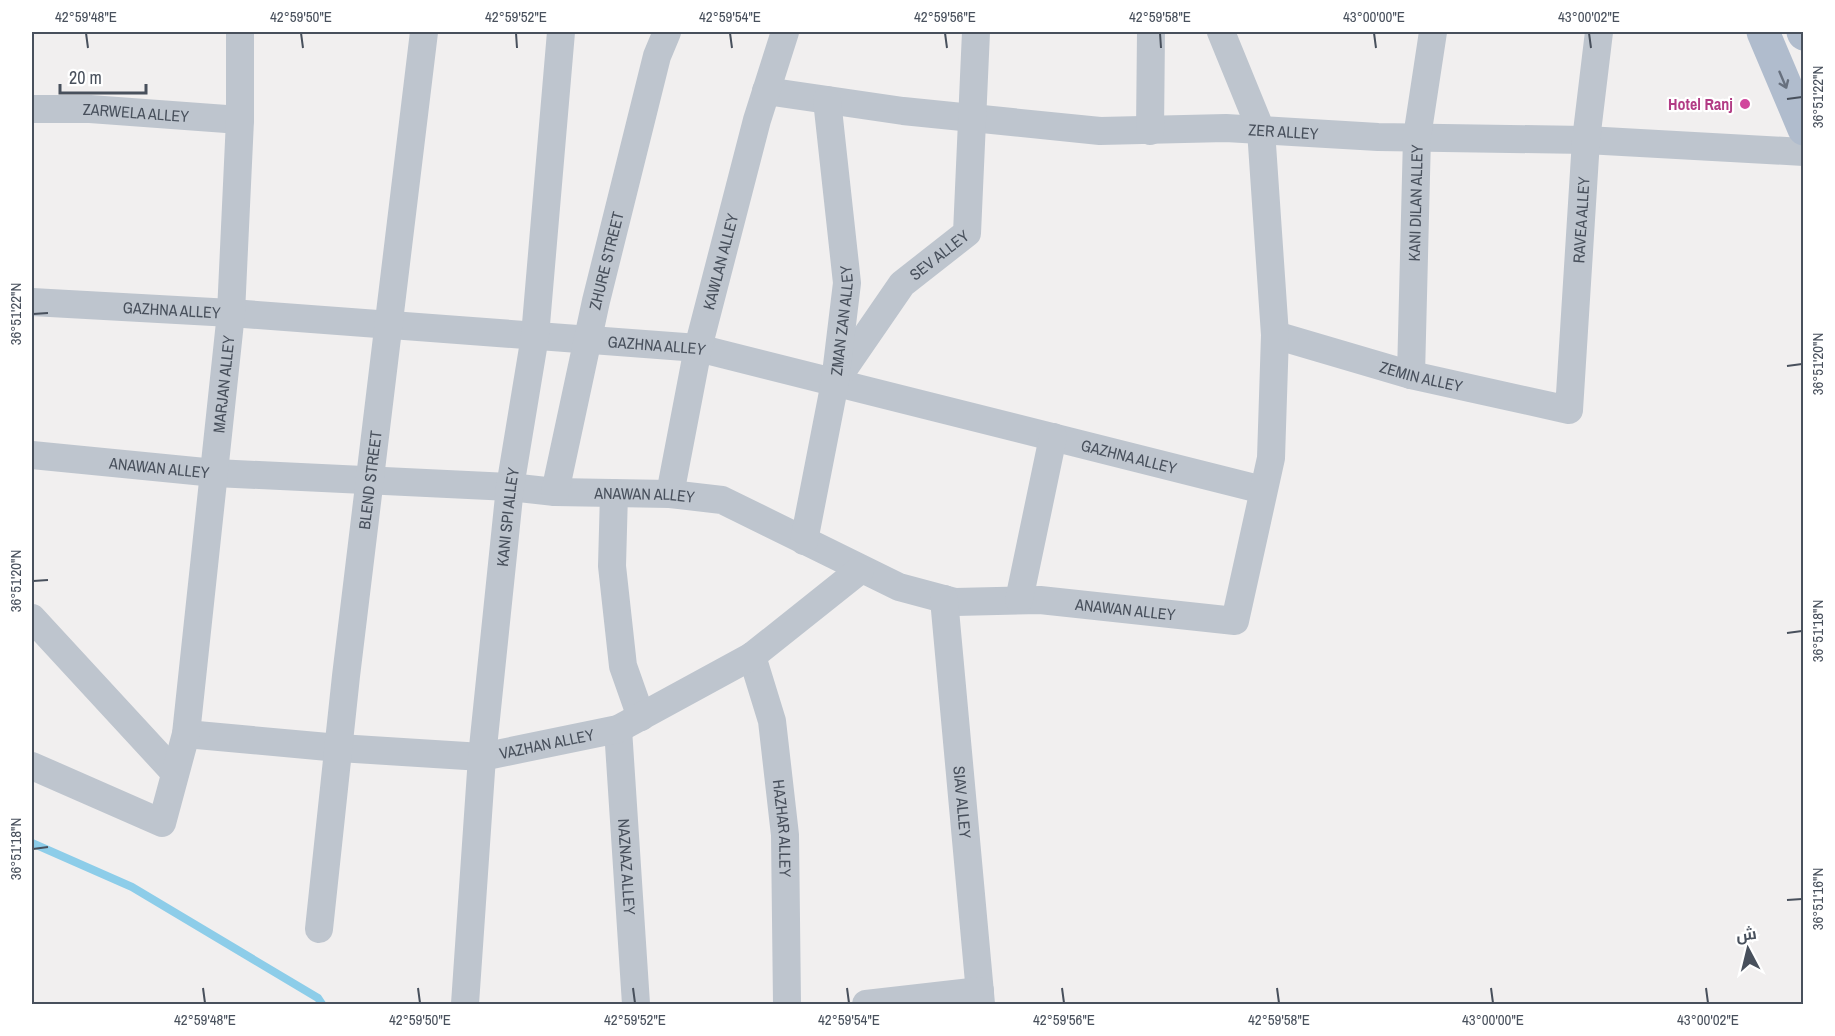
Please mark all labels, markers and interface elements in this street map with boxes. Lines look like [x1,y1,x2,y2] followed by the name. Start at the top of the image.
[55,6,117,27] text: 42°59'48"E
[270,6,332,27] text: 42°59'50"E
[485,6,547,27] text: 42°59'52"E
[699,6,761,27] text: 42°59'54"E
[914,6,976,27] text: 42°59'56"E
[1129,6,1191,27] text: 42°59'58"E
[1343,6,1405,27] text: 43°00'00"E
[1558,6,1620,27] text: 43°00'02"E
[60,57,146,95] scale bar
[69,65,102,90] text: 20 m
[1807,66,1828,128] text: 36°51'22"N
[1778,71,1789,89] one-way arrow
[1668,93,1733,115] place label: Hotel Ranj
[1738,97,1752,111] marker: Hotel Ranj
[83,98,190,127] street label: ZARWELA ALLEY
[1248,118,1319,144] street label: ZER ALLEY
[1403,144,1428,262] street label: KANI DILAN ALLEY
[1567,176,1595,264] street label: RAVEA ALLEY
[583,209,629,312] street label: ZHURE STREET
[697,211,743,312] street label: KAWLAN ALLEY
[905,224,974,285] street label: SEV ALLEY
[825,264,858,377] street label: ZMAN ZAN ALLEY
[5,283,26,345] text: 36°51'22"N
[122,296,221,323] street label: GAZHNA ALLEY
[607,330,708,361] street label: GAZHNA ALLEY
[1807,333,1828,395] text: 36°51'20"N
[207,334,240,434] street label: MARJAN ALLEY
[1377,355,1465,397] street label: ZEMIN ALLEY
[353,429,387,530] street label: BLEND STREET
[1079,434,1179,479] street label: GAZHNA ALLEY
[107,452,211,483] street label: ANAWAN ALLEY
[491,466,524,567] street label: KANI SPI ALLEY
[593,482,696,508] street label: ANAWAN ALLEY
[5,550,26,612] text: 36°51'20"N
[1073,593,1177,626] street label: ANAWAN ALLEY
[1807,600,1828,662] text: 36°51'18"N
[497,723,596,764] street label: VAZHAN ALLEY
[948,765,977,840] street label: SIAV ALLEY
[768,778,797,878] street label: HAZHAR ALLEY
[5,818,26,880] text: 36°51'18"N
[613,818,641,916] street label: NAZNAZ ALLEY
[1807,868,1828,930] text: 36°51'16"N
[1718,919,1778,979] north arrow
[1735,922,1758,946] text: ش
[174,1009,236,1030] text: 42°59'48"E
[389,1009,451,1030] text: 42°59'50"E
[604,1009,666,1030] text: 42°59'52"E
[818,1009,880,1030] text: 42°59'54"E
[1033,1009,1095,1030] text: 42°59'56"E
[1248,1009,1310,1030] text: 42°59'58"E
[1462,1009,1524,1030] text: 43°00'00"E
[1677,1009,1739,1030] text: 43°00'02"E

